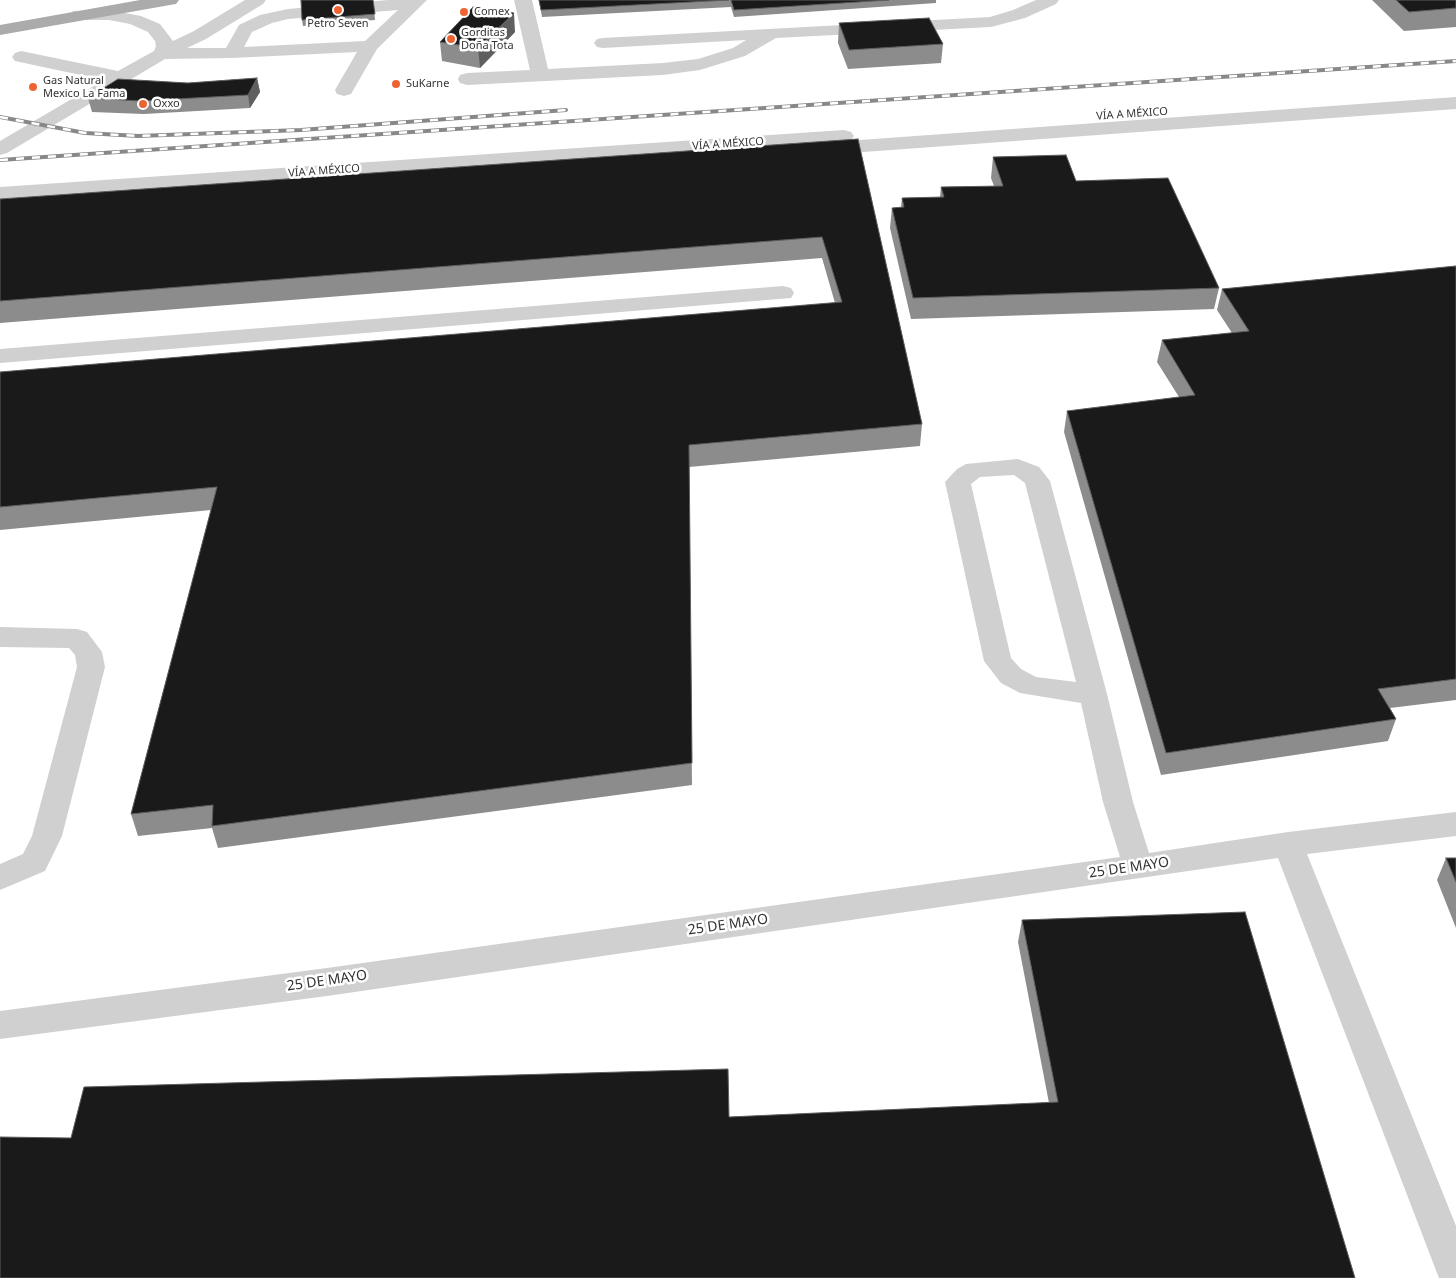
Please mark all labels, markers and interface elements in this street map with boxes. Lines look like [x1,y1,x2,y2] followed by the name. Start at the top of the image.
[332,4,344,16] marker: Petro Seven
[474,5,510,19] place label: Comex
[458,6,470,18] marker: Comex
[307,17,369,31] place label: Petro Seven
[461,26,514,52] place label: Gorditas Doña Tota
[445,33,457,45] marker: Gorditas Doña Tota
[43,74,126,100] place label: Gas Natural Mexico La Fama
[406,77,449,91] place label: SuKarne
[390,78,402,90] marker: SuKarne
[27,81,39,93] marker: Gas Natural Mexico La Fama
[153,97,180,111] place label: Oxxo
[137,98,149,110] marker: Oxxo
[1096,105,1168,123] street label: VÍA A MÉXICO
[692,135,764,153] street label: VÍA A MÉXICO
[288,162,360,180] street label: VÍA A MÉXICO
[1088,854,1170,882] street label: 25 DE MAYO
[687,911,769,939] street label: 25 DE MAYO
[286,967,368,995] street label: 25 DE MAYO

